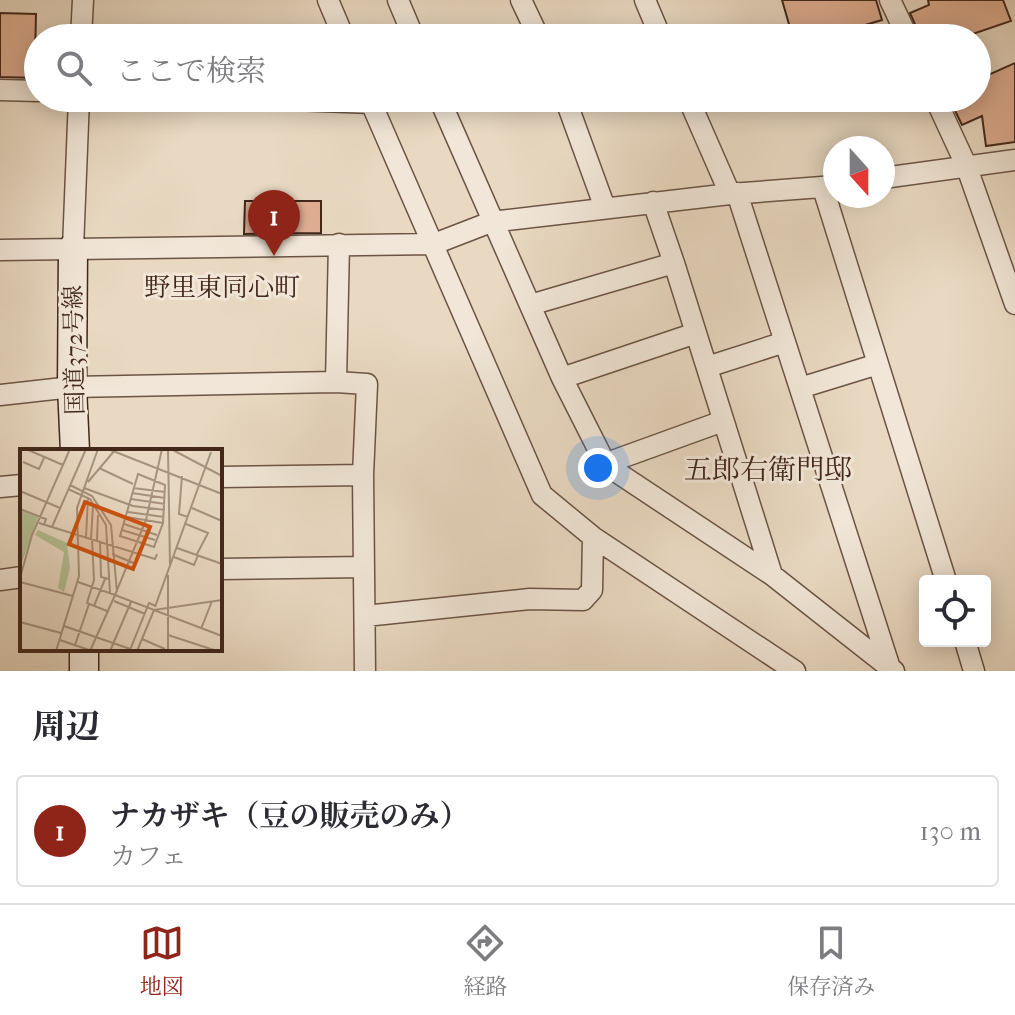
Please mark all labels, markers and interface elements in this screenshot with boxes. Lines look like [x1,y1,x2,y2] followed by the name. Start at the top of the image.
[24,24,991,112] search box
[52,46,96,90] icon: search
[116,54,266,89] text: ここで検索
[823,136,895,208] north arrow
[248,190,300,256] pin: 1
[144,272,300,303] district label: 野里東同心町
[59,285,89,415] street label: 国道372号線
[578,448,618,488] your location
[20,449,222,651] inset map
[684,453,852,486] district label: 五郎右衛門邸
[919,575,991,647] map controls
[919,575,991,647] button: locate
[32,707,100,747] text: 周辺
[110,799,469,834] text: ナカザキ（豆の販売のみ）
[55,816,65,847] text: 1
[920,816,981,847] text: 130 m
[110,841,187,872] text: カフェ
[140,921,184,1000] tab: 地図
[463,921,507,1000] tab: 経路
[787,921,875,1000] tab: 保存済み

